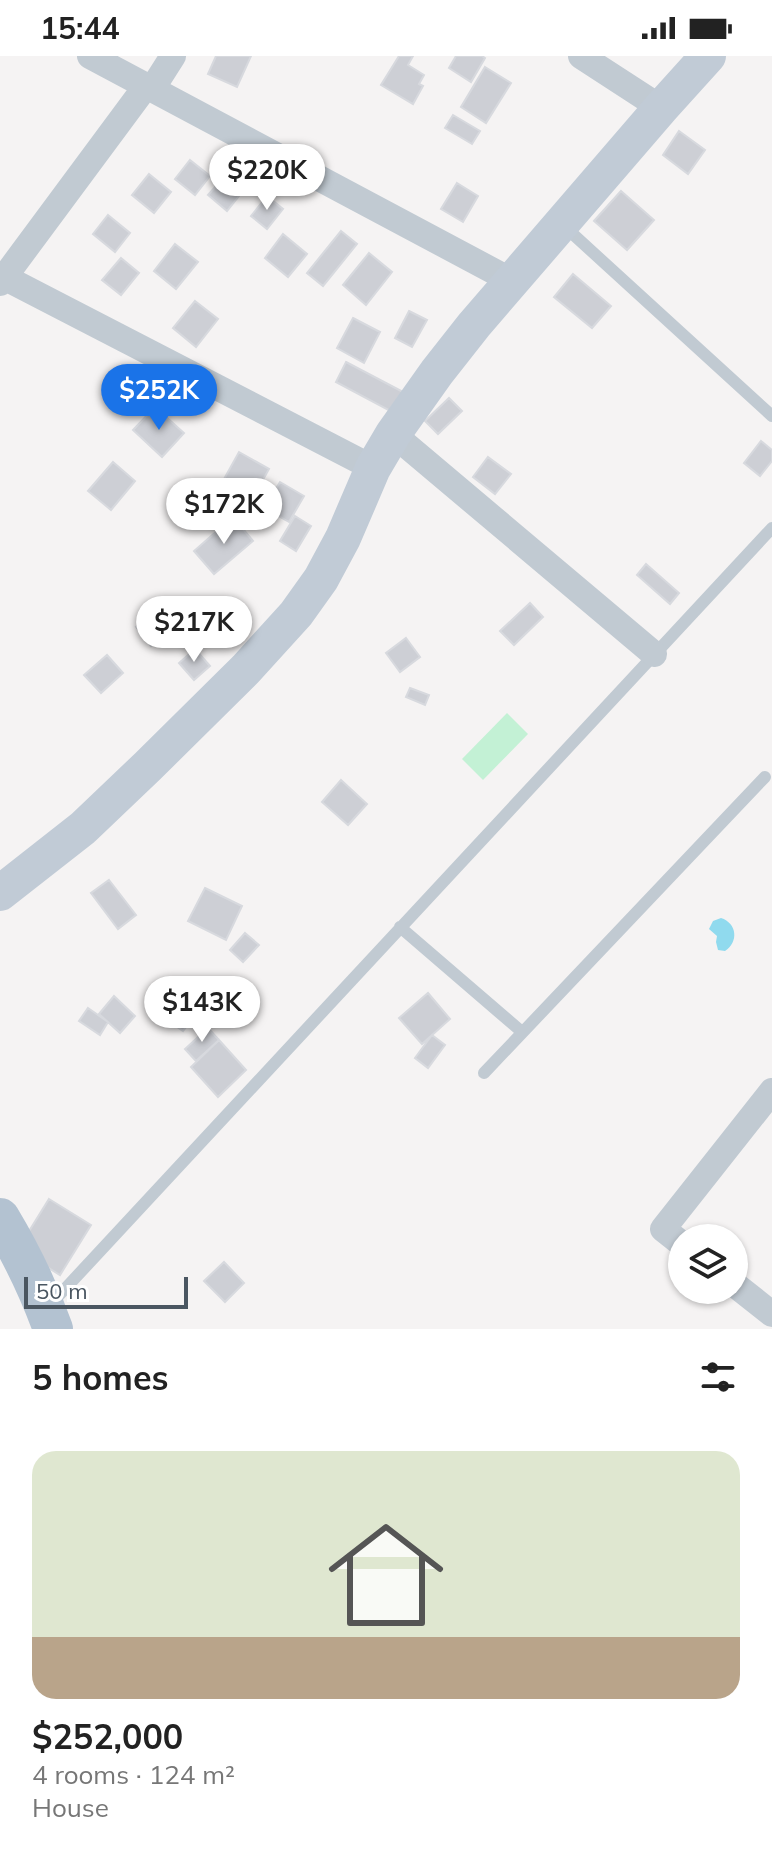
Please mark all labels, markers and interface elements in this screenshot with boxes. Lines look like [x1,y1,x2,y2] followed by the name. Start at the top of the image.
[40,9,119,47] text: 15:44
[211,144,323,212] pin: $220K
[227,153,307,186] text: $220K
[103,364,215,432] pin: $252K
[119,373,199,406] text: $252K
[168,478,280,546] pin: $172K
[184,487,264,520] text: $172K
[138,596,250,664] pin: $217K
[154,605,234,638] text: $217K
[146,976,258,1044] pin: $143K
[162,985,242,1018] text: $143K
[668,1224,748,1304] map controls
[668,1224,748,1304] button: layers
[24,1273,188,1309] scale bar
[36,1277,87,1305] text: 50 m
[696,1355,740,1399] icon: filters
[32,1356,169,1399] text: 5 homes
[314,1503,458,1647] icon: home
[32,1715,183,1758] text: $252,000
[32,1758,235,1791] text: 4 rooms · 124 m²
[32,1791,109,1824] text: House

